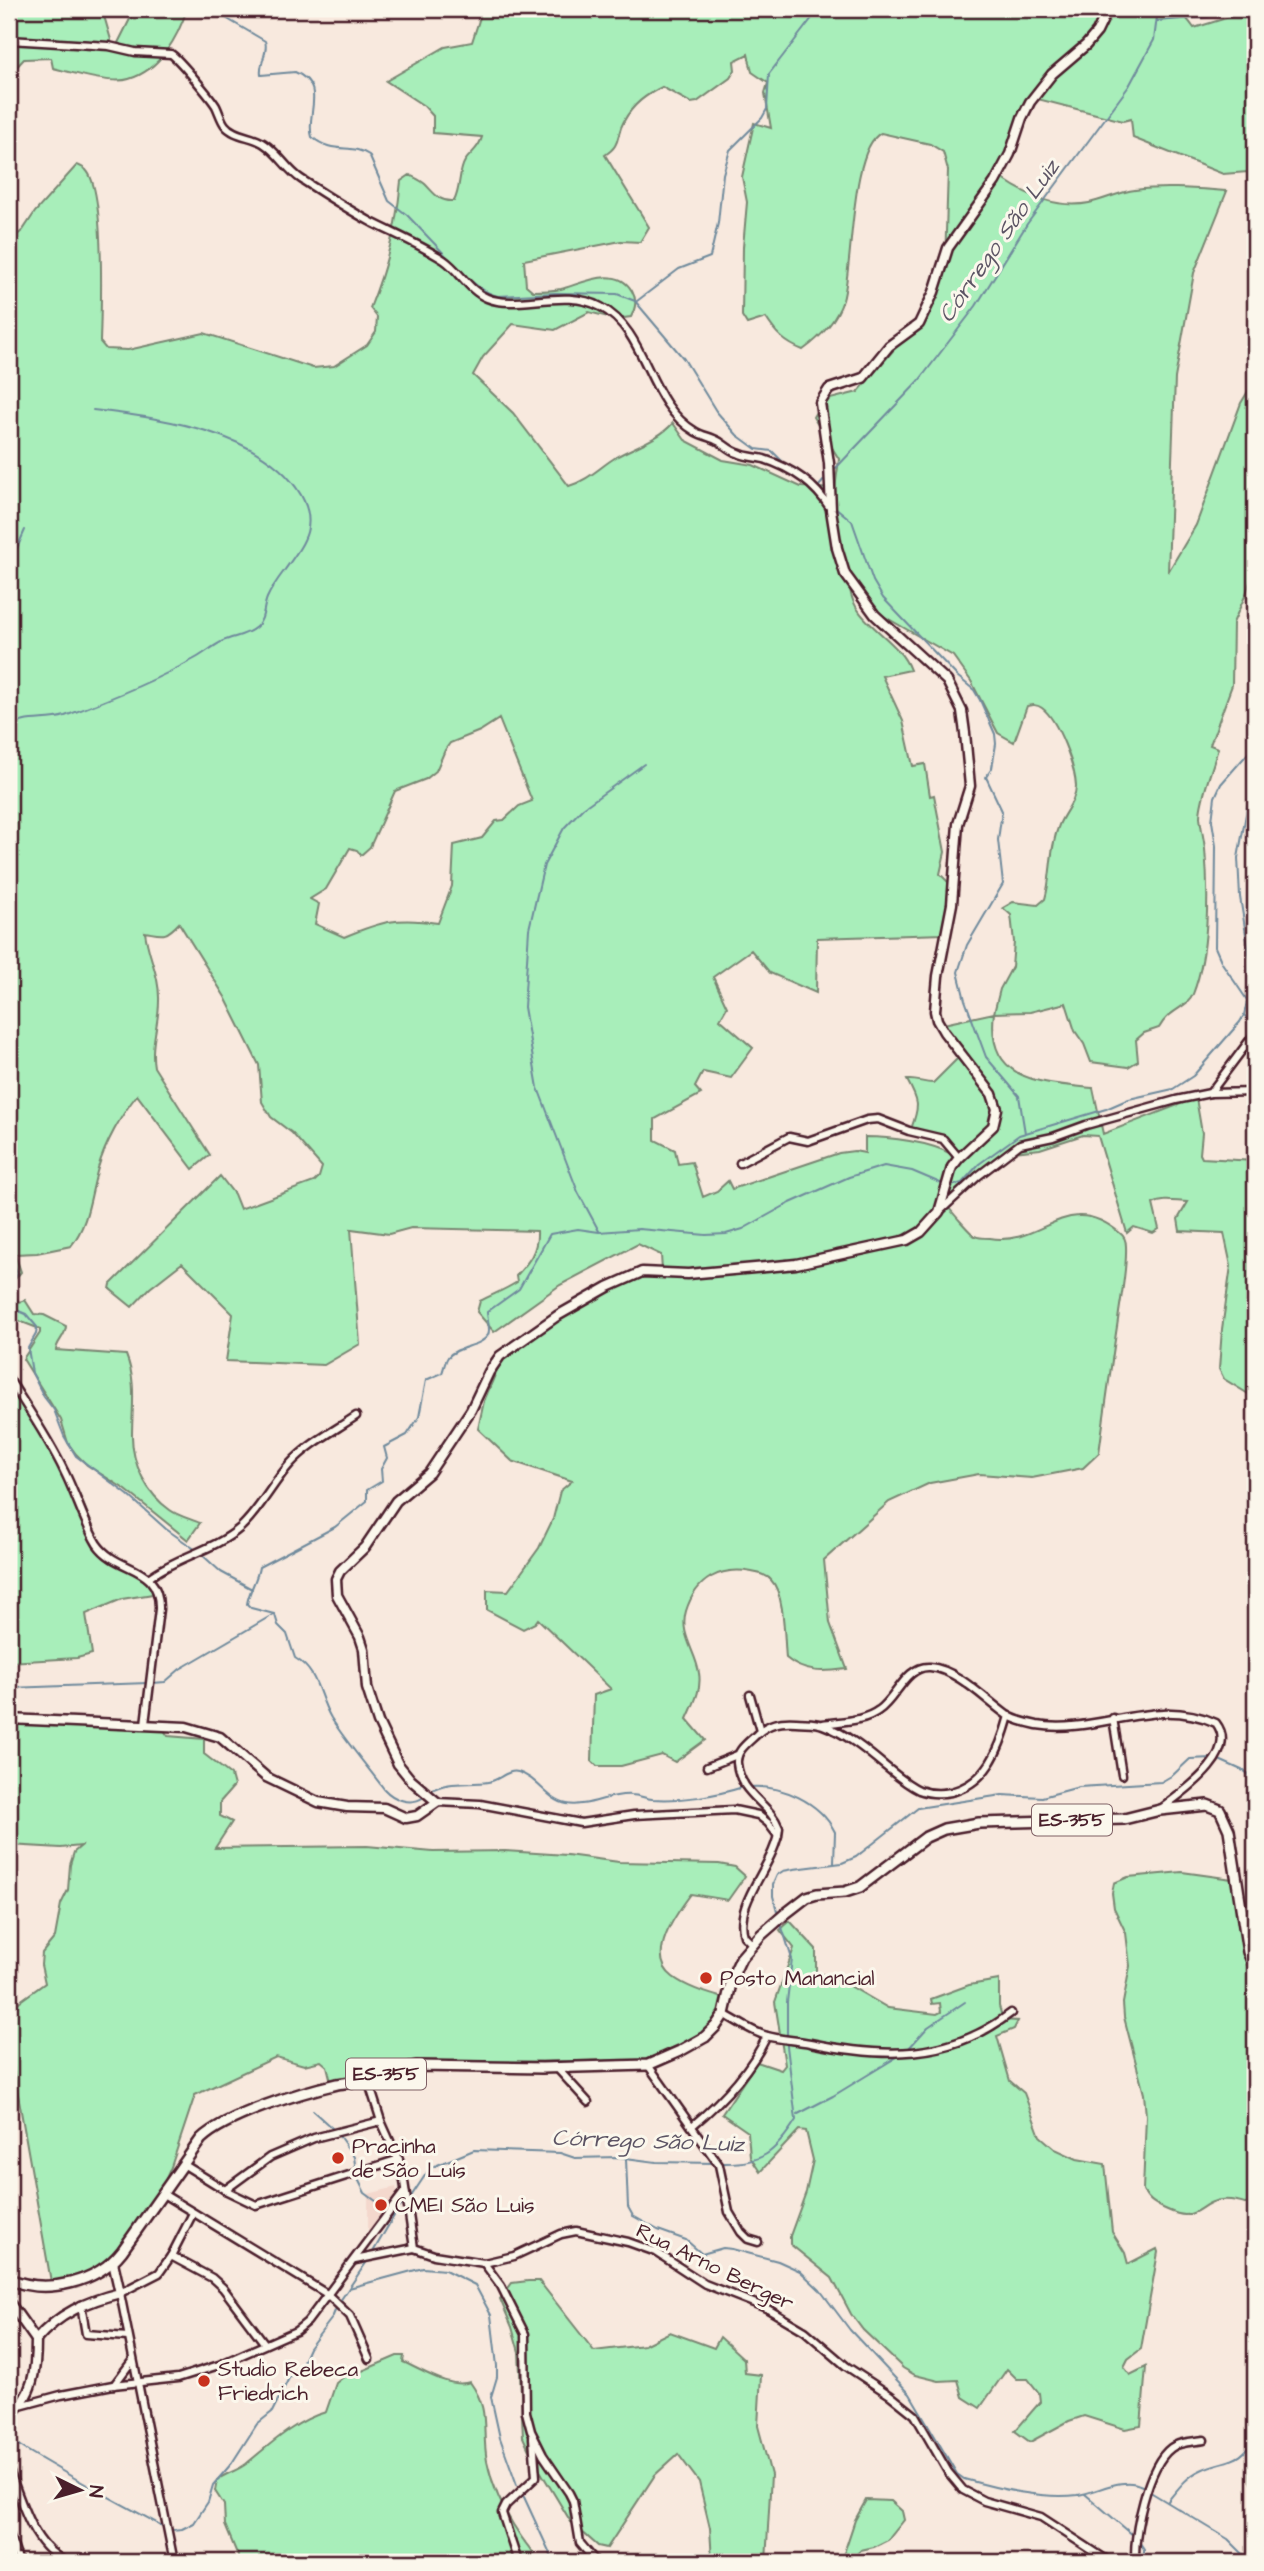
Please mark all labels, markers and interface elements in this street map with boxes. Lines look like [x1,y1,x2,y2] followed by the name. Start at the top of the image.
[931,152,1069,329] water label: Córrego São Luiz
[1032,1804,1112,1836] road number: ES-355
[720,1964,875,1993] place label: Posto Manancial
[698,1970,714,1986] marker: Posto Manancial
[346,2058,426,2090] road number: ES-355
[551,2122,746,2161] water label: Córrego São Luiz
[352,2132,466,2185] place label: Pracinha de São Luís
[330,2150,346,2166] marker: Pracinha de São Luís
[395,2191,535,2220] place label: CMEI São Luis
[373,2197,389,2213] marker: CMEI São Luis
[630,2216,799,2320] street label: Rua Arno Berger
[218,2355,359,2408] place label: Studio Rebeca Friedrich
[196,2373,212,2389] marker: Studio Rebeca Friedrich
[46,2456,116,2526] north arrow
[81,2484,109,2499] text: N

